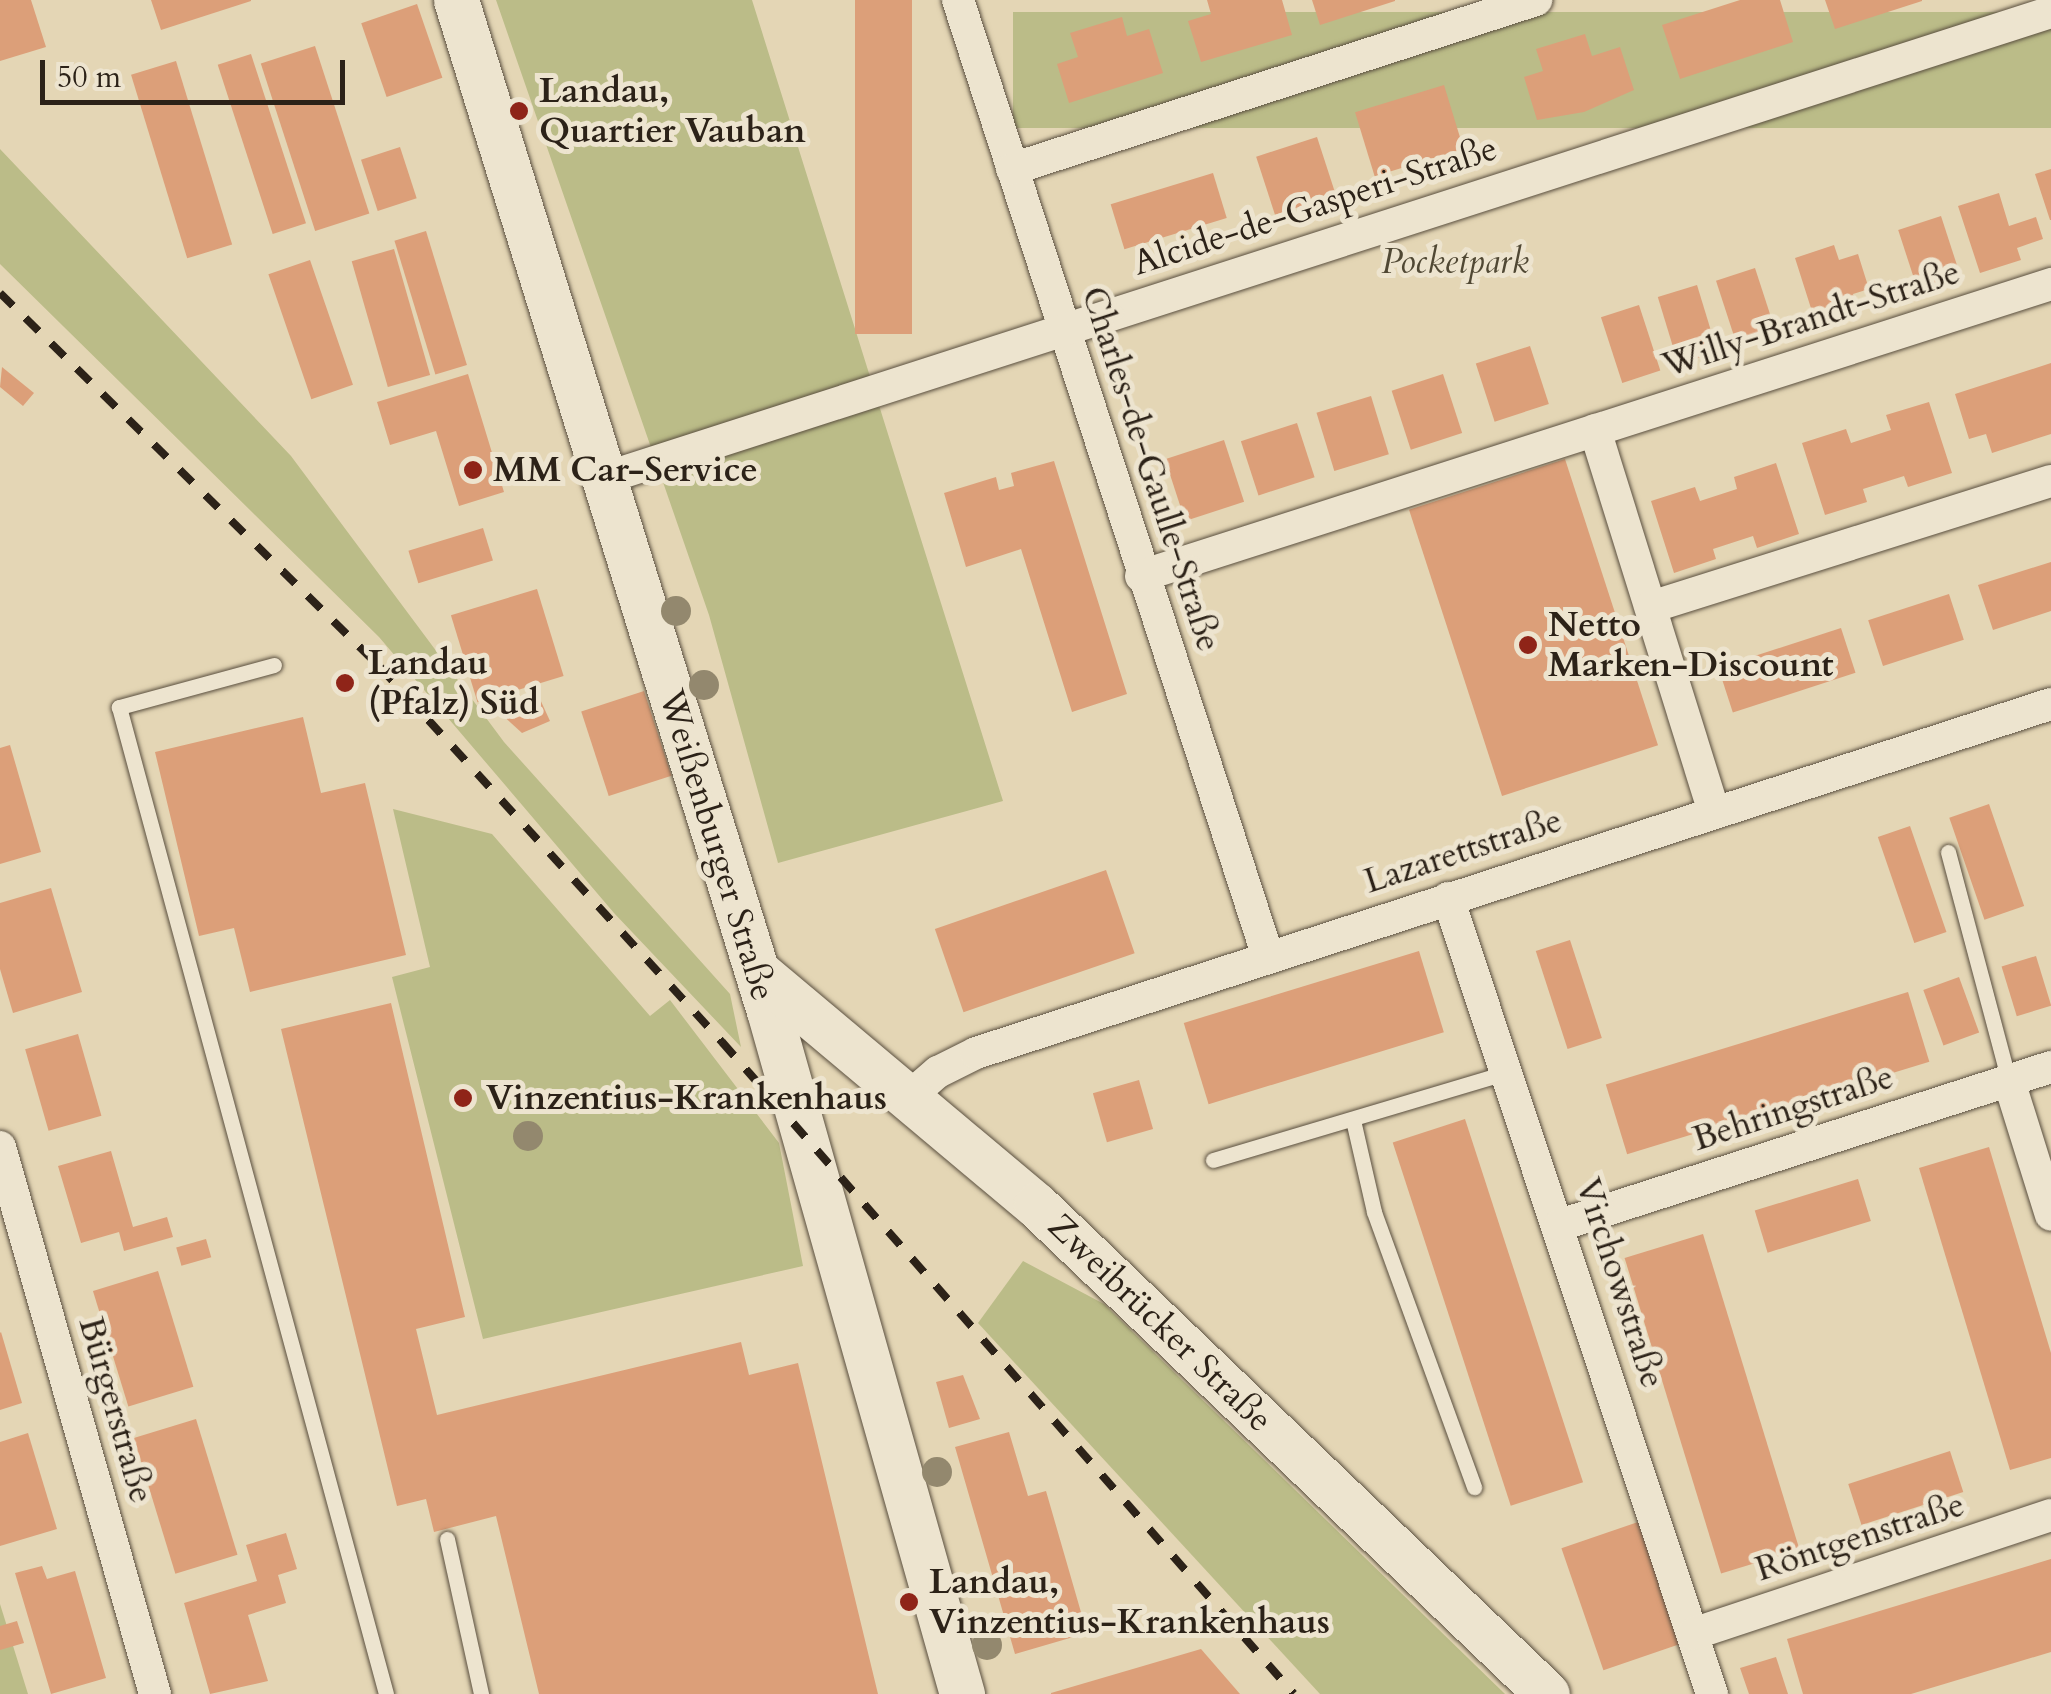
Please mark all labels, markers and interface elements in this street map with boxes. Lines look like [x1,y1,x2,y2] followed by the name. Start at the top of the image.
[45,40,350,102] scale bar
[57,57,121,98] text: 50 m
[539,70,806,152] place label: Landau, Quartier Vauban
[508,100,530,122] marker: Landau, Quartier Vauban
[1128,127,1502,285] street label: Alcide-de-Gasperi-Straße
[1381,241,1529,283] park label: Pocketpark
[1657,251,1965,387] street label: Willy-Brandt-Straße
[1072,281,1230,657] street label: Charles-de-Gaulle-Straße
[493,449,758,491] place label: MM Car-Service
[462,459,484,481] marker: MM Car-Service
[1548,604,1834,686] place label: Netto Marken-Discount
[1517,634,1539,656] marker: Netto Marken-Discount
[368,642,539,724] place label: Landau (Pfalz) Süd
[332,670,358,696] marker: Landau (Pfalz) Süd
[650,685,784,1005] street label: Weißenburger Straße
[1359,799,1567,903] street label: Lazarettstraße
[1687,1056,1899,1160] street label: Behringstraße
[486,1077,887,1119] place label: Vinzentius-Krankenhaus
[450,1085,476,1111] marker: Vinzentius-Krankenhaus
[1566,1173,1674,1393] street label: Virchowstraße
[1039,1205,1281,1441] street label: Zweibrücker Straße
[69,1312,163,1508] street label: Bürgerstraße
[1750,1484,1970,1590] street label: Röntgenstraße
[929,1561,1330,1643] place label: Landau, Vinzentius-Krankenhaus
[898,1591,920,1613] marker: Landau, Vinzentius-Krankenhaus

